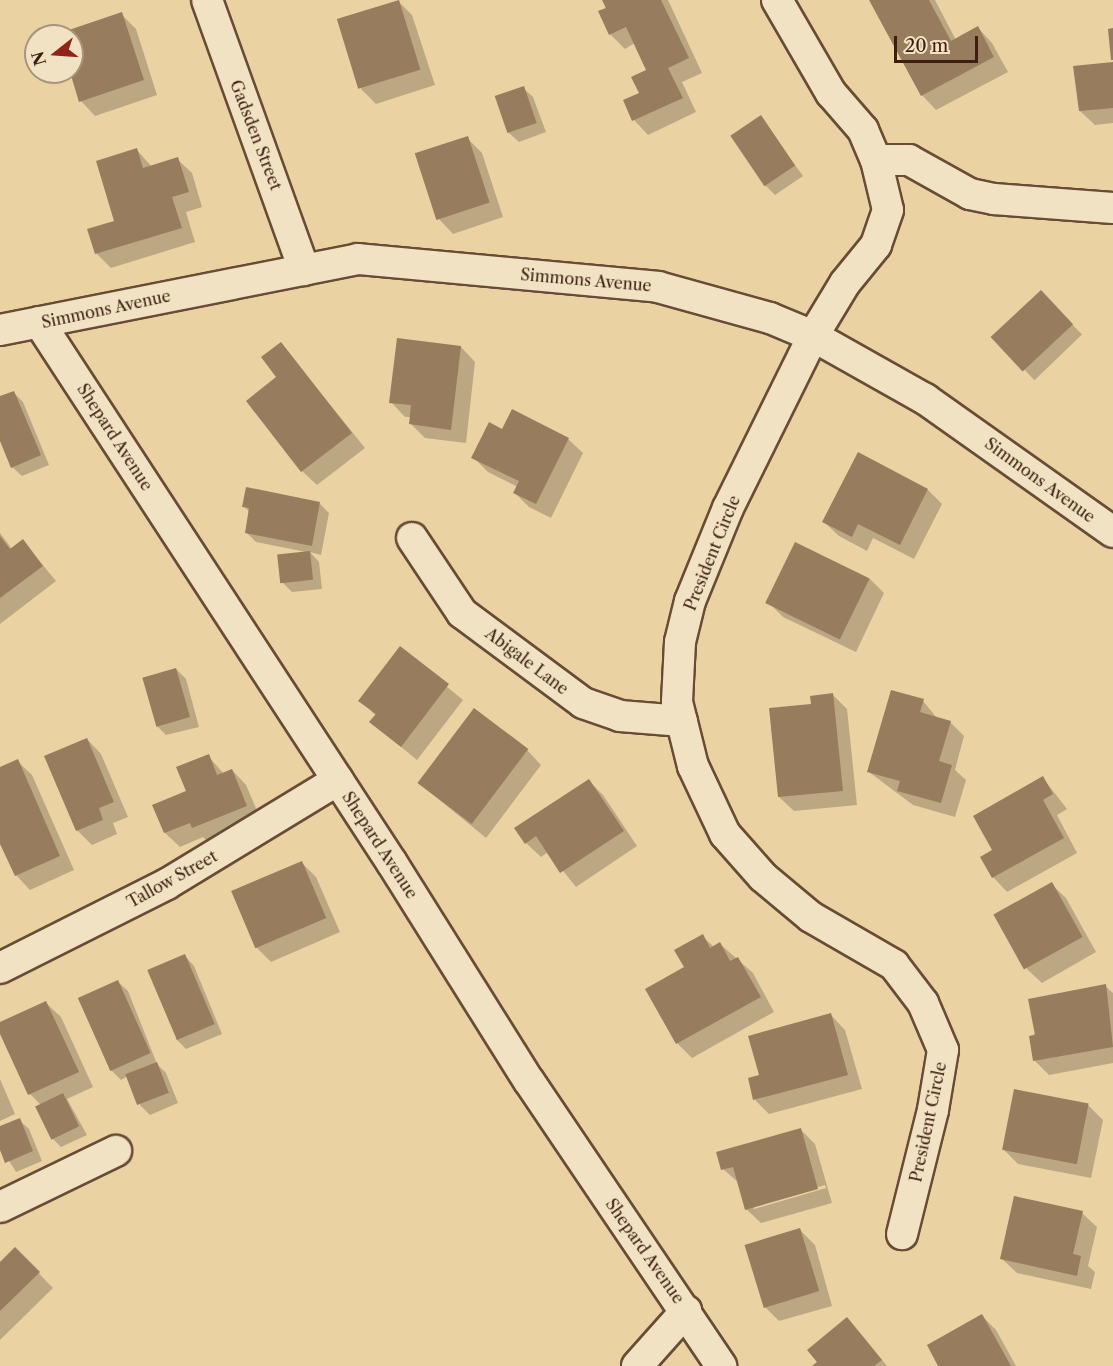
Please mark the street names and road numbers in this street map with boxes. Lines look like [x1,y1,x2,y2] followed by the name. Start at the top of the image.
[226,77,286,193] street label: Gadsden Street
[519,265,653,295] street label: Simmons Avenue
[39,286,173,332] street label: Simmons Avenue
[73,380,157,494] street label: Shepard Avenue
[981,433,1099,527] street label: Simmons Avenue
[680,493,744,613] street label: President Circle
[482,624,572,698] street label: Abigale Lane
[338,788,422,902] street label: Shepard Avenue
[123,846,221,912] street label: Tallow Street
[906,1060,950,1184] street label: President Circle
[601,1195,689,1307] street label: Shepard Avenue

